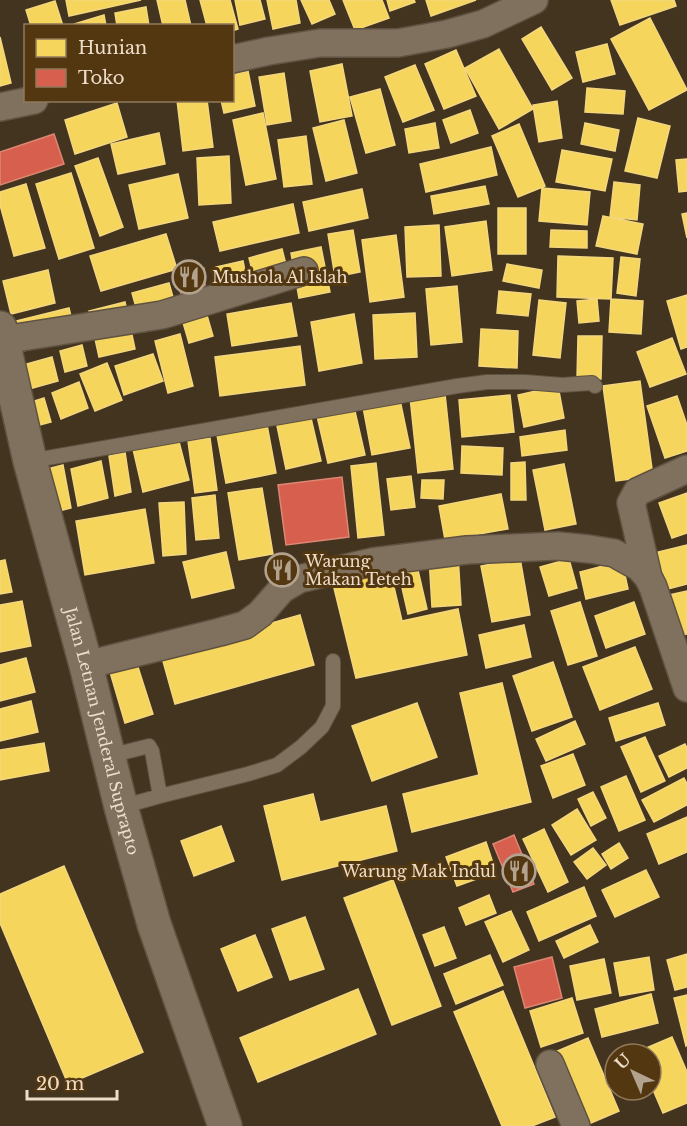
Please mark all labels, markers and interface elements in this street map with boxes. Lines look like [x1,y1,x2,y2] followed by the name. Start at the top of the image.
[24,24,234,102] legend
[78,37,147,59] text: Hunian
[78,67,124,89] text: Toko
[171,259,207,295] restaurant icon: Mushola Al Islah
[212,267,347,287] place label: Mushola Al Islah
[304,551,412,589] place label: Warung Makan Teteh
[264,552,300,588] restaurant icon: Warung Makan Teteh
[60,603,144,857] street label: Jalan Letnan Jenderal Suprapto
[501,853,537,889] restaurant icon: Warung Mak Indul
[340,861,496,881] place label: Warung Mak Indul
[603,1042,663,1102] north arrow
[611,1049,635,1073] text: U
[27,1063,117,1101] scale bar
[36,1073,84,1095] text: 20 m

